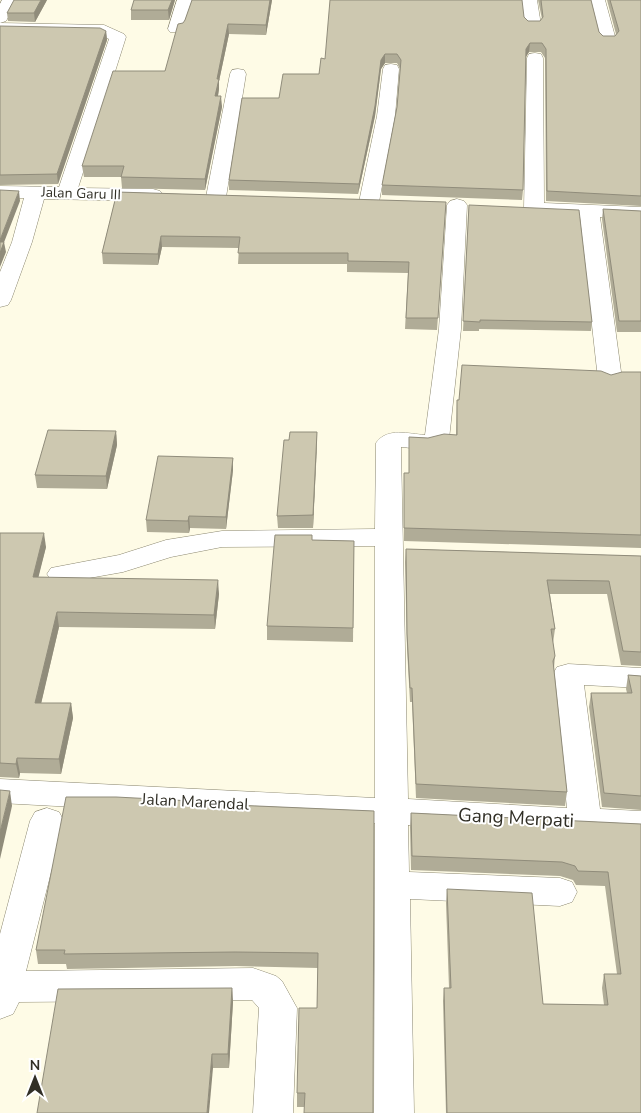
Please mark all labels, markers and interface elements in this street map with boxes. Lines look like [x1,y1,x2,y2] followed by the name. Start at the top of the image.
[40,183,121,204] street label: Jalan Garu III
[139,788,250,816] street label: Jalan Marendal
[457,802,575,834] street label: Gang Merpati
[10,1053,60,1103] north arrow
[30,1056,40,1075] text: N

